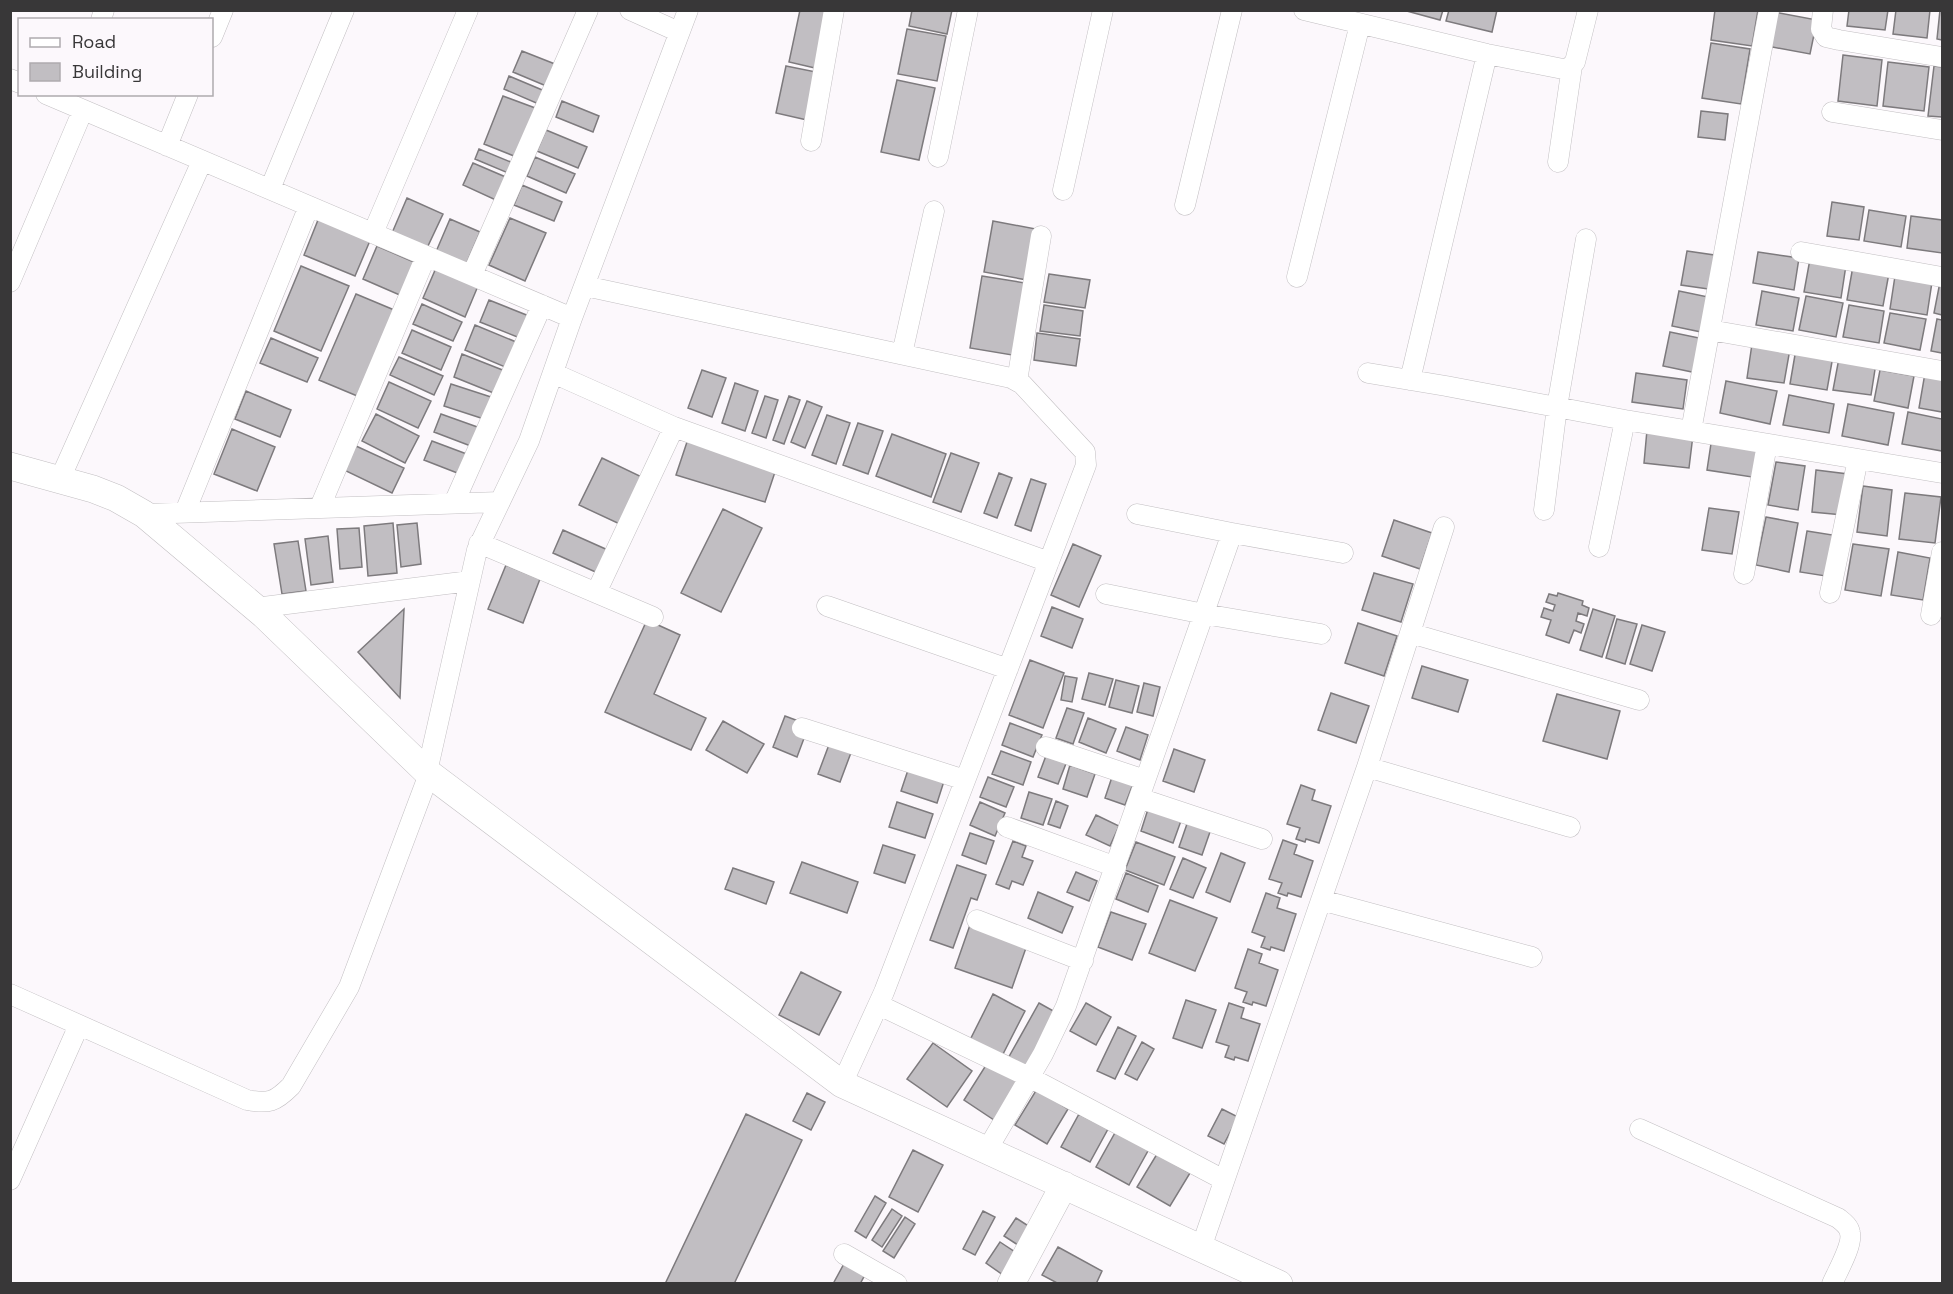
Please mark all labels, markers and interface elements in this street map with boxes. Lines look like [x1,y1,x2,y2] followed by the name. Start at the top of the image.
[18,18,213,96] legend
[72,30,116,53] text: Road
[72,60,142,83] text: Building

